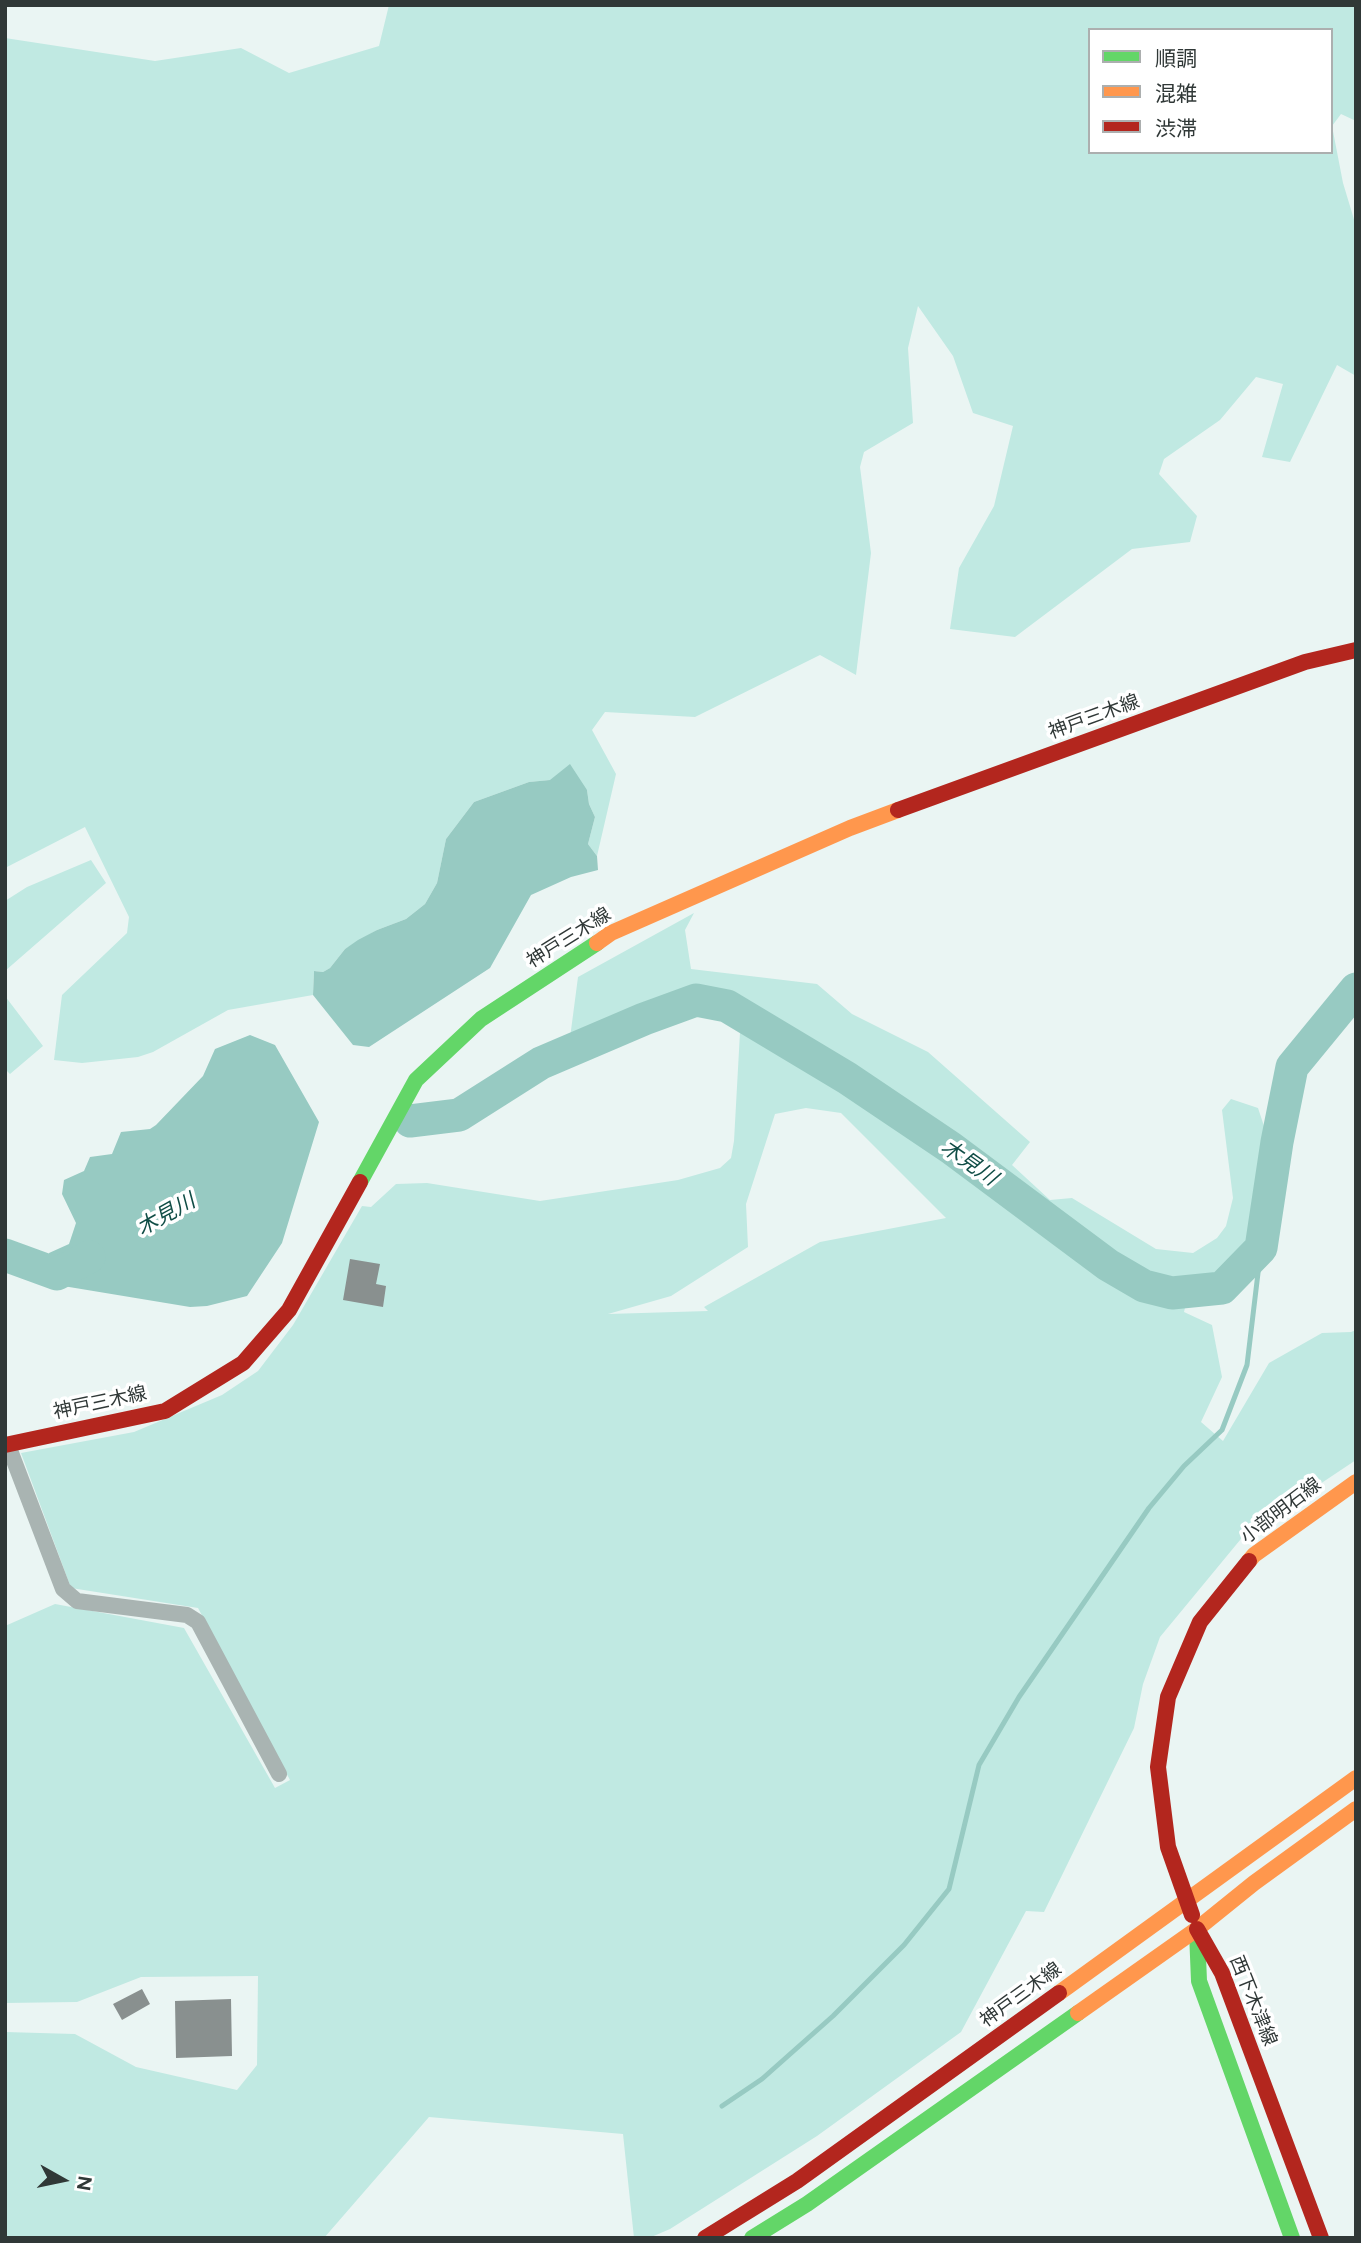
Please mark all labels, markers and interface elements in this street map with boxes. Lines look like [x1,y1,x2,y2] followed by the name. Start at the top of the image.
[1088,28,1333,154] legend
[1155,46,1197,71] text: 順調
[1155,81,1197,106] text: 混雑
[1155,116,1197,141] text: 渋滞
[1045,690,1143,744] street label: 神戸三木線
[523,903,615,973] street label: 神戸三木線
[936,1135,1002,1191] water label: 木見川
[132,1189,200,1241] water label: 木見川
[51,1382,149,1424] street label: 神戸三木線
[1236,1473,1326,1549] street label: 小部明石線
[1225,1953,1281,2049] street label: 西下木津線
[976,1958,1066,2032] street label: 神戸三木線
[28,2145,98,2215] north arrow
[72,2174,97,2192] text: N

